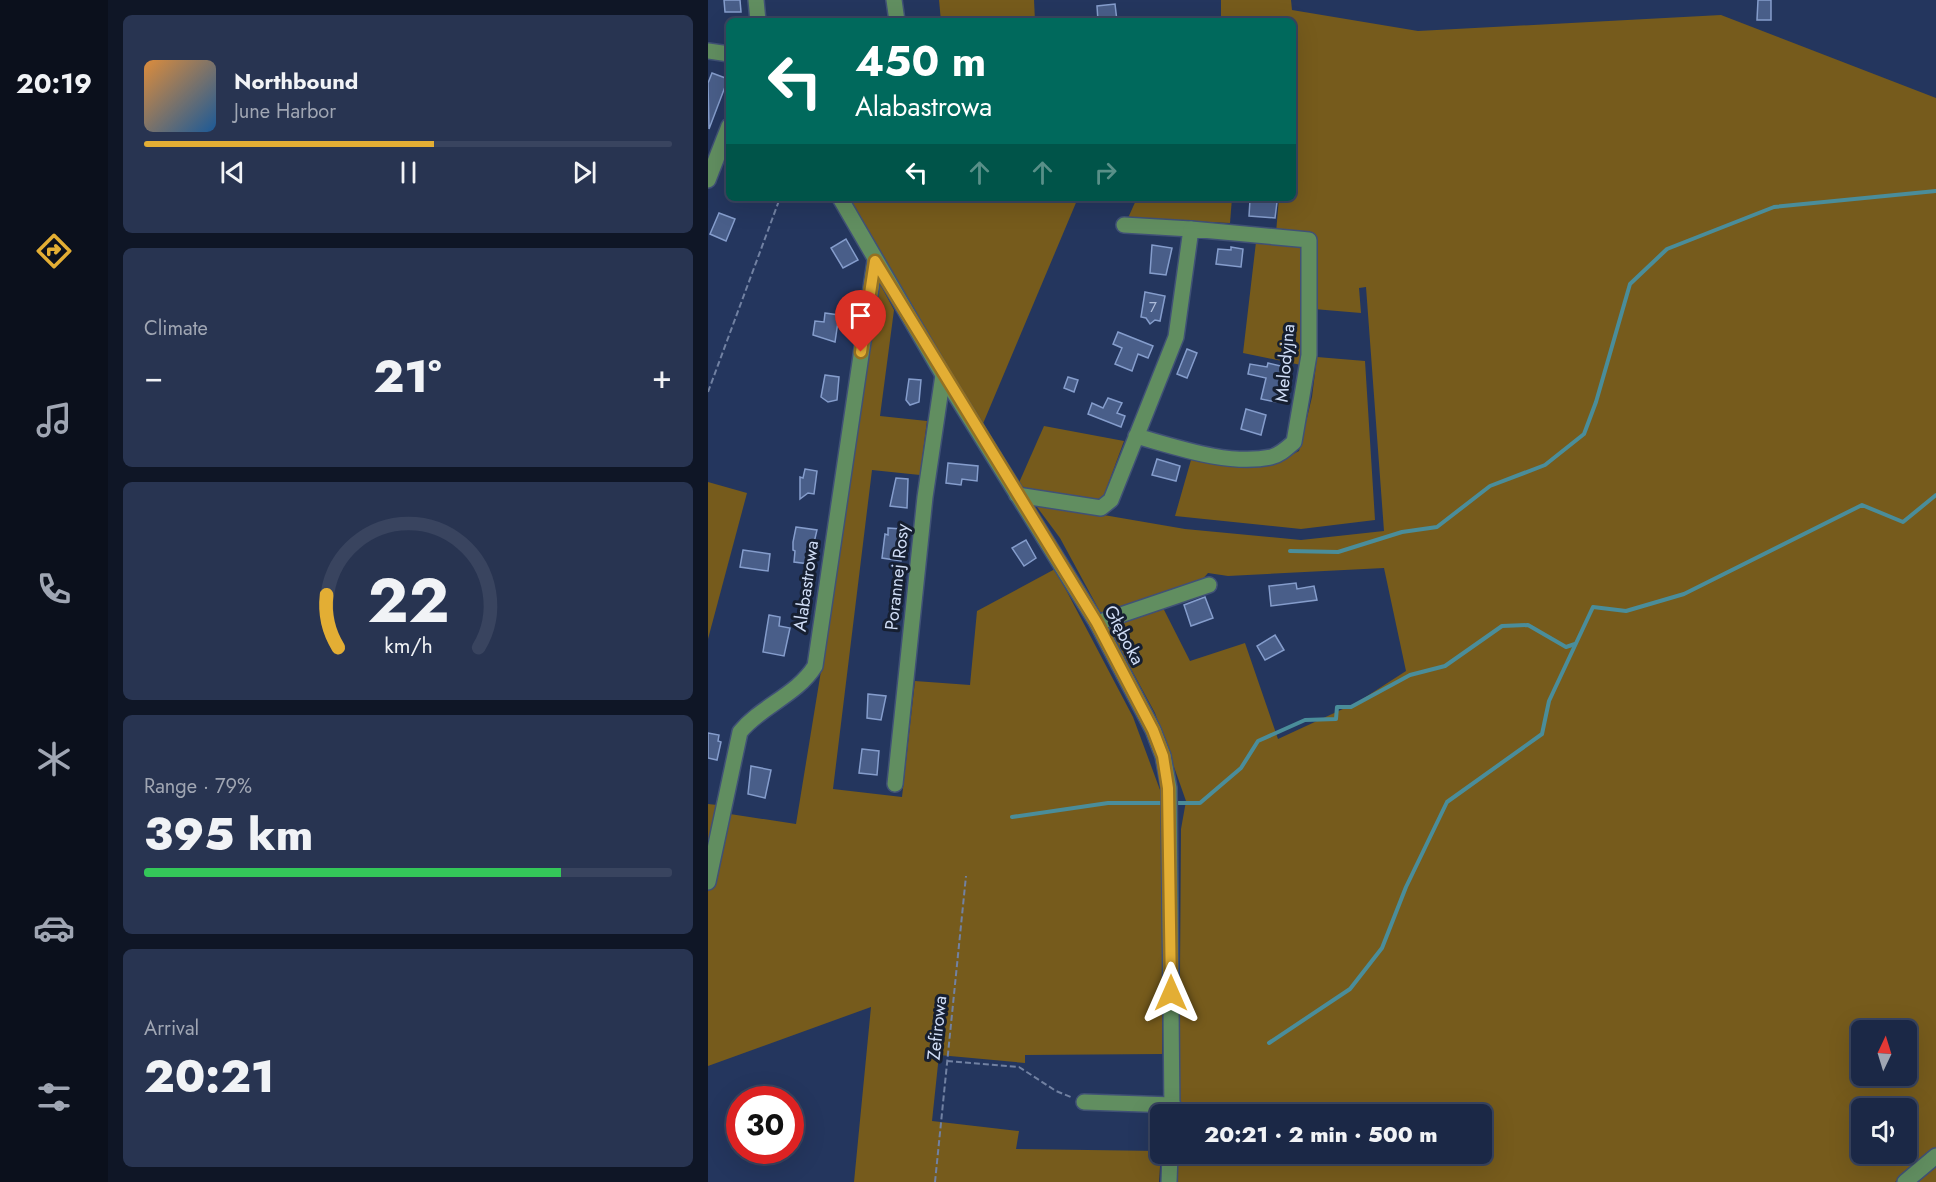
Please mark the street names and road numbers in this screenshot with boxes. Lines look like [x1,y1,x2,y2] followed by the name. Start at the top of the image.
[1269,323,1301,403] street label: Melodyjna
[878,522,916,632] street label: Porannej Rosy
[787,539,825,633] street label: Alabastrowa
[1097,601,1151,669] street label: Głęboka
[921,994,953,1062] street label: Zefirowa

